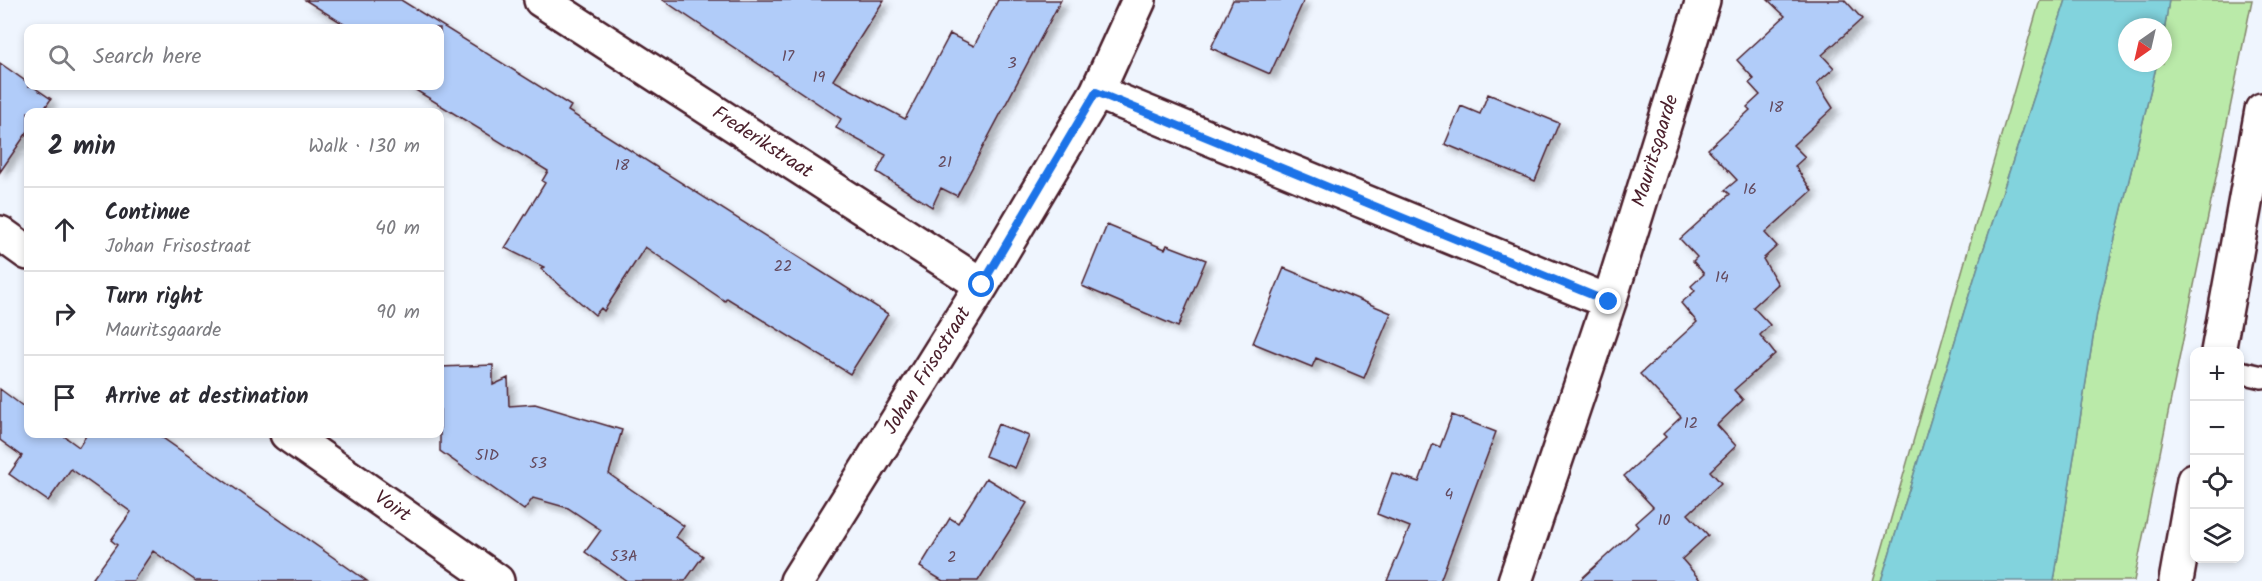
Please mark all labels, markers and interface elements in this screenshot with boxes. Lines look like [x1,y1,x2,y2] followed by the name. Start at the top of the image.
[2118,18,2172,72] north arrow
[24,24,444,90] search box
[93,40,201,75] text: Search here
[45,41,78,74] icon: search
[782,44,795,69] house number: 17
[1007,51,1017,76] house number: 3
[813,65,826,90] house number: 19
[1624,91,1688,211] street label: Mauritsgaarde
[1769,95,1784,120] house number: 18
[705,98,819,188] street label: Frederikstraat
[48,126,116,168] text: 2 min
[308,131,420,163] text: Walk · 130 m
[938,150,952,175] house number: 21
[615,153,630,178] house number: 18
[1743,177,1757,202] house number: 16
[105,196,190,231] text: Continue
[48,213,81,246] icon: ahead
[375,213,420,245] text: 40 m
[105,231,251,263] text: Johan Frisostraat
[774,254,792,279] house number: 22
[1715,265,1729,290] house number: 14
[968,271,994,297] route start
[105,280,203,315] text: Turn right
[1595,288,1621,314] route end
[48,297,81,330] icon: right
[376,297,420,329] text: 90 m
[876,300,980,441] street label: Johan Frisostraat
[105,315,221,347] text: Mauritsgaarde
[2190,347,2244,563] map controls
[2190,347,2244,401] button: +
[105,380,308,415] text: Arrive at destination
[48,381,81,414] icon: arrive
[2190,401,2244,455] button: −
[1684,411,1698,436] house number: 12
[475,443,499,468] house number: 51D
[529,451,547,476] house number: 53
[2190,455,2244,509] button: locate
[1445,482,1454,507] house number: 4
[367,483,417,531] street label: Voirt
[1657,508,1671,533] house number: 10
[2190,509,2244,563] button: layers
[610,544,638,569] house number: 53A
[947,545,957,570] house number: 2

